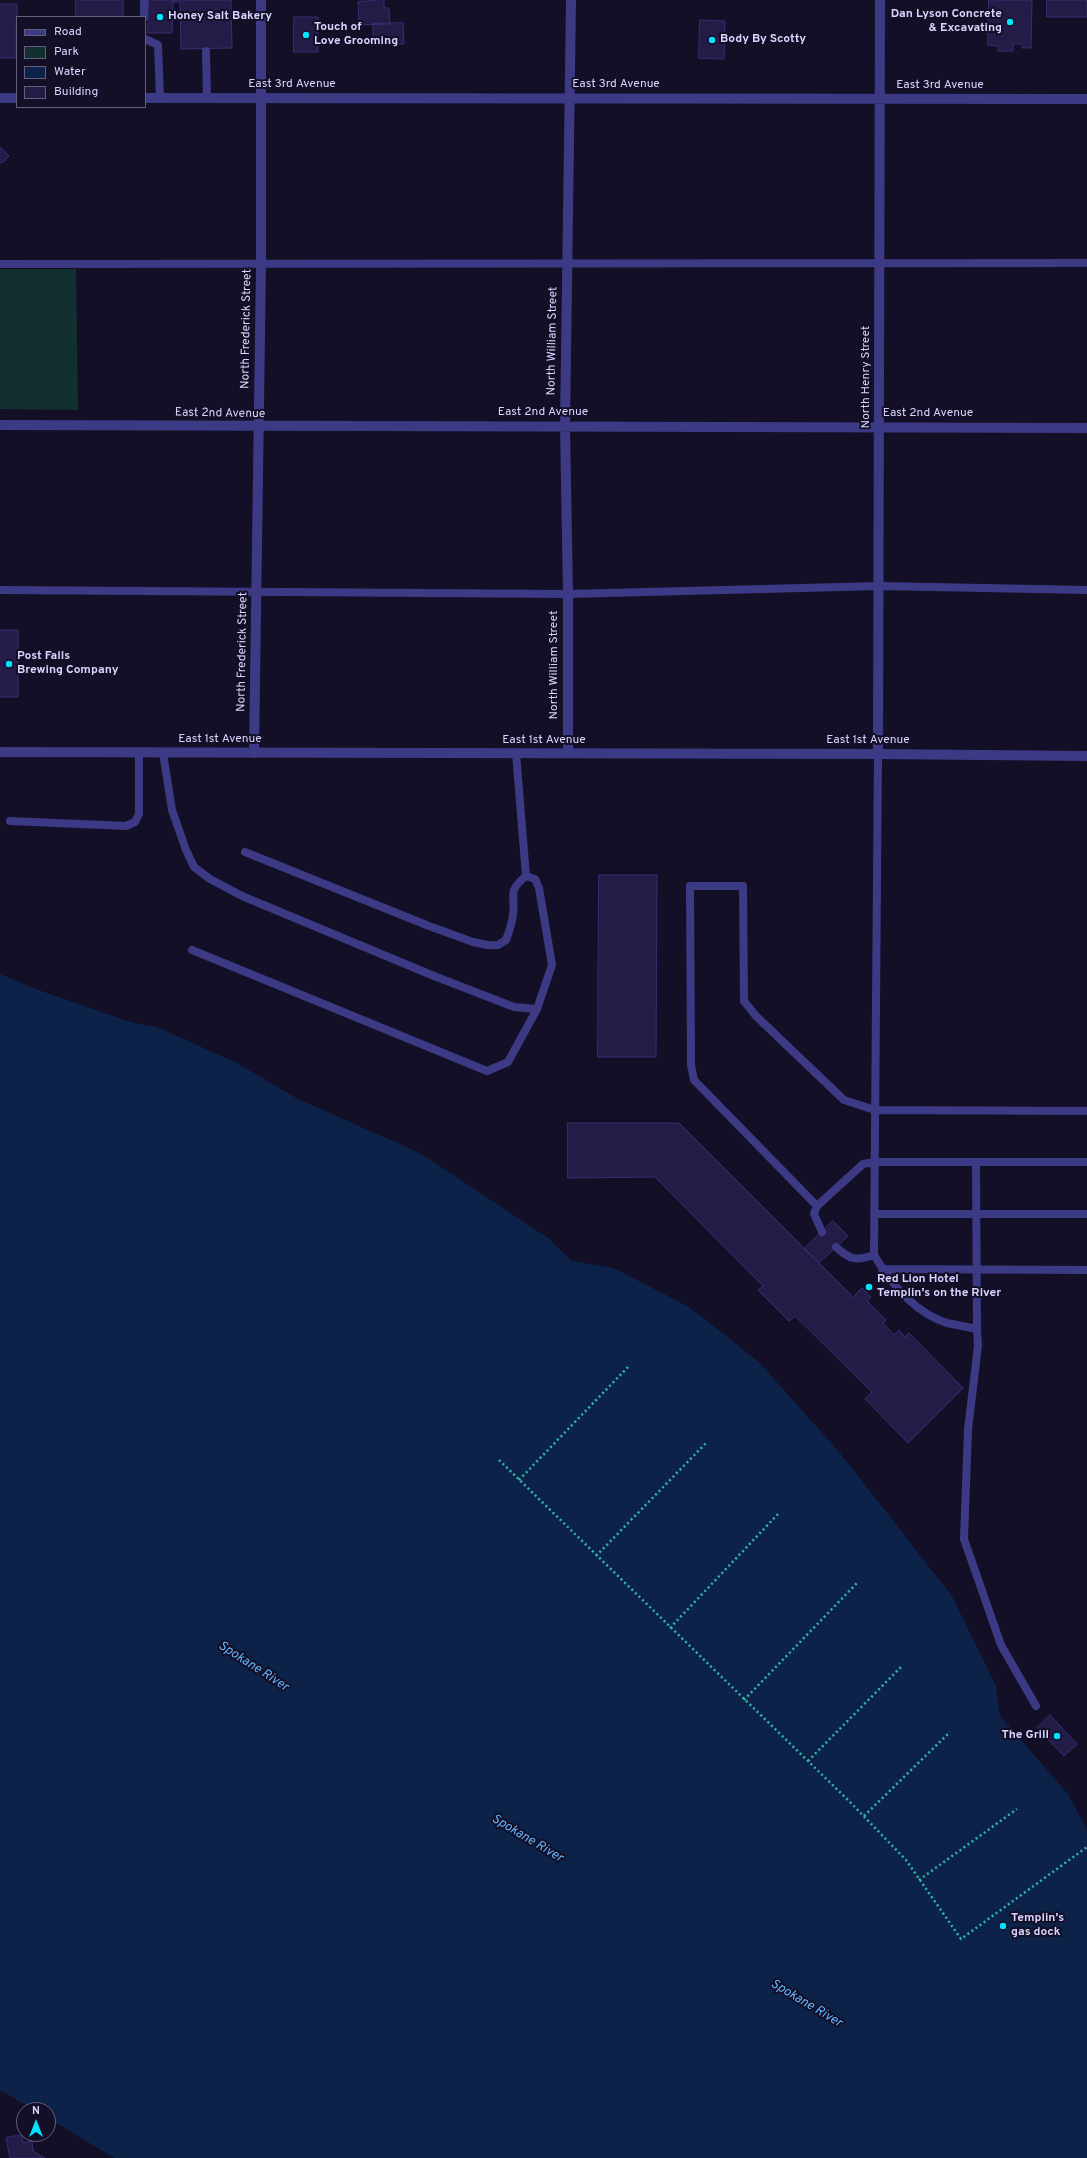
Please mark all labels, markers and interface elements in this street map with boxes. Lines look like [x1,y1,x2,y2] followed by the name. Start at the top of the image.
[891,8,1002,36] place label: Dan Lyson Concrete & Excavating
[168,10,272,24] place label: Honey Salt Bakery
[155,12,165,22] marker: Honey Salt Bakery
[16,16,146,108] legend
[1005,17,1015,27] marker: Dan Lyson Concrete & Excavating
[314,21,398,49] place label: Touch of Love Grooming
[54,24,82,40] text: Road
[301,30,311,40] marker: Touch of Love Grooming
[720,33,806,47] place label: Body By Scotty
[707,35,717,45] marker: Body By Scotty
[54,44,79,60] text: Park
[54,64,86,80] text: Water
[248,78,336,92] street label: East 3rd Avenue
[572,78,660,92] street label: East 3rd Avenue
[896,79,984,93] street label: East 3rd Avenue
[54,84,98,100] text: Building
[239,269,255,389] street label: North Frederick Street
[545,286,561,396] street label: North William Street
[860,326,874,428] street label: North Henry Street
[175,406,265,422] street label: East 2nd Avenue
[498,406,588,420] street label: East 2nd Avenue
[883,407,973,421] street label: East 2nd Avenue
[235,592,251,712] street label: North Frederick Street
[548,611,562,719] street label: North William Street
[17,650,119,678] place label: Post Falls Brewing Company
[4,659,14,669] marker: Post Falls Brewing Company
[178,733,262,747] street label: East 1st Avenue
[502,734,586,748] street label: East 1st Avenue
[826,734,910,748] street label: East 1st Avenue
[877,1273,1001,1301] place label: Red Lion Hotel Templin's on the River
[864,1282,874,1292] marker: Red Lion Hotel Templin's on the River
[215,1638,291,1696] water label: Spokane River
[1001,1729,1049,1743] place label: The Grill
[1052,1731,1062,1741] marker: The Grill
[488,1811,566,1867] water label: Spokane River
[1011,1912,1064,1940] place label: Templin's gas dock
[998,1921,1008,1931] marker: Templin's gas dock
[767,1976,845,2032] water label: Spokane River
[16,2102,56,2142] north arrow
[32,2104,40,2118] text: N

